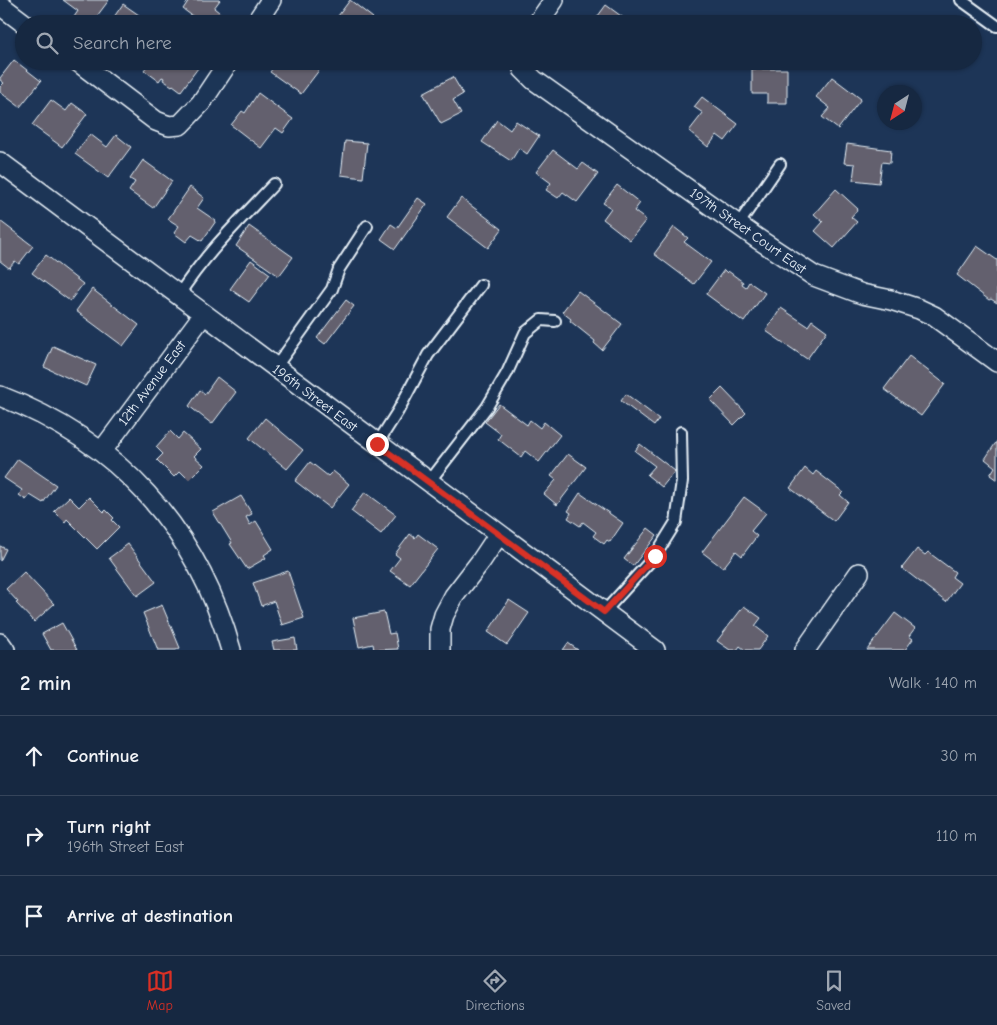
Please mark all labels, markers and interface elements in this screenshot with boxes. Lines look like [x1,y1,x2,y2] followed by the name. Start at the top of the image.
[15,15,982,70] search box
[33,29,61,57] icon: search
[73,32,172,54] text: Search here
[877,85,922,130] north arrow
[686,184,810,278] street label: 197th Street Court East
[115,336,190,429] street label: 12th Avenue East
[269,361,362,436] street label: 196th Street East
[366,433,389,456] route end
[644,545,667,568] route start
[20,671,71,695] text: 2 min
[889,674,977,692] text: Walk · 140 m
[20,742,48,770] icon: ahead
[67,745,139,767] text: Continue
[941,747,977,765] text: 30 m
[67,816,151,838] text: Turn right
[20,822,48,850] icon: right
[936,827,977,845] text: 110 m
[67,838,184,856] text: 196th Street East
[20,902,48,930] icon: arrive
[67,905,233,927] text: Arrive at destination
[146,967,174,1014] tab: Map
[465,967,525,1014] tab: Directions
[816,967,851,1014] tab: Saved

